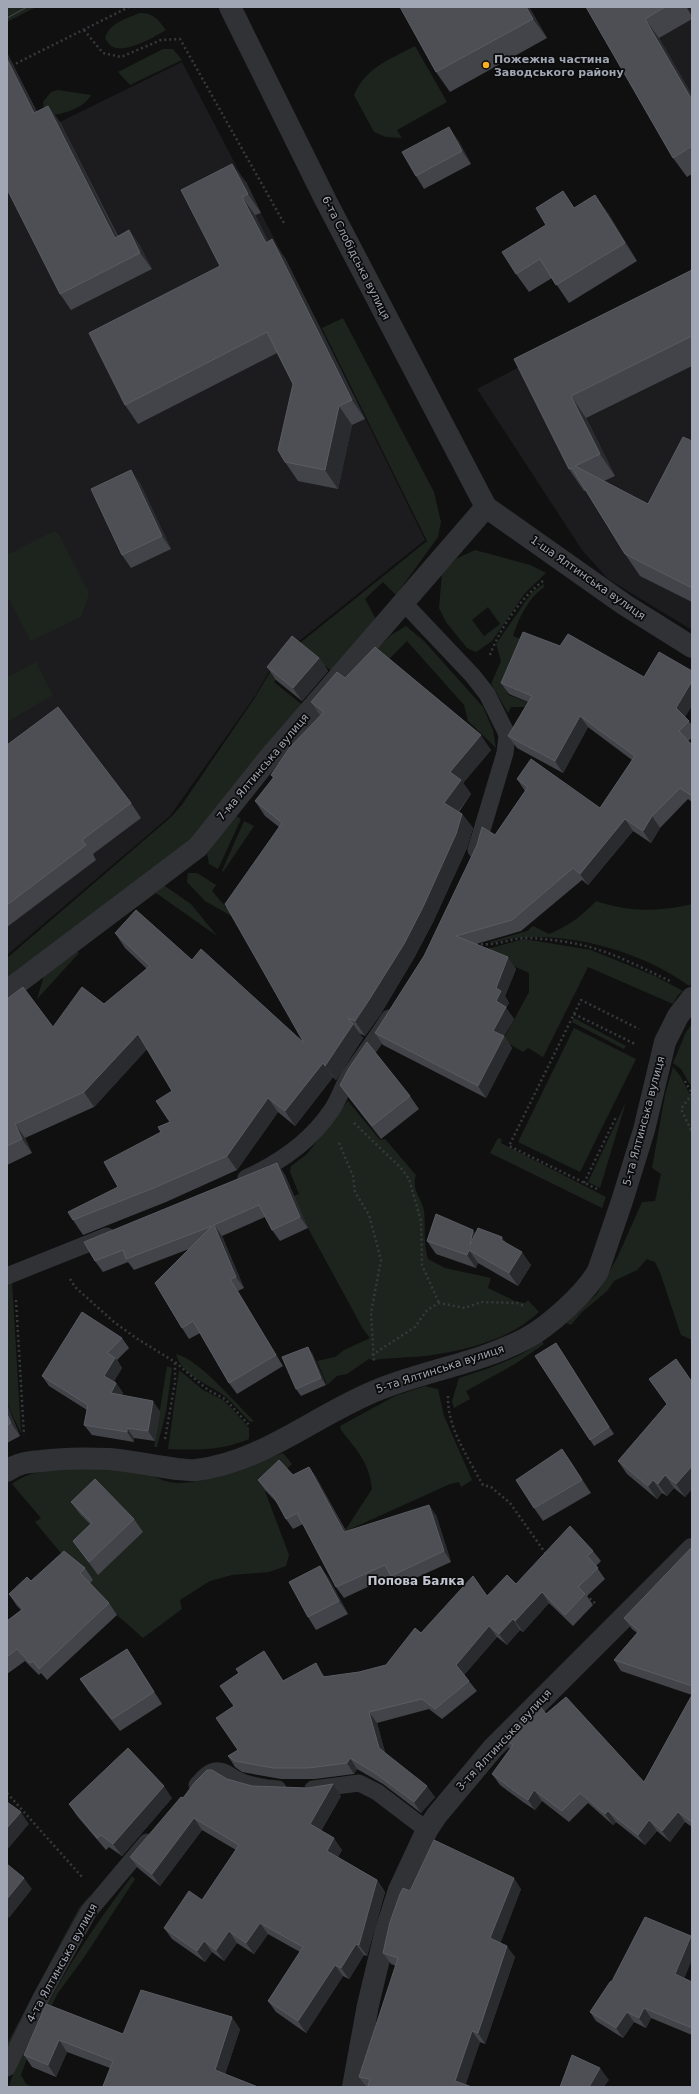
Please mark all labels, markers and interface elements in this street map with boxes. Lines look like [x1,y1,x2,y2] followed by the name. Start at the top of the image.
[494,53,624,79] place label: Пожежна частина Заводського району
[481,60,491,70] marker: Пожежна частина Заводського району
[319,194,393,322] street label: 6-та Слобідська вулиця
[528,533,648,623] street label: 1-ша Ялтинська вулиця
[214,711,312,823] street label: 7-ма Ялтинська вулиця
[620,1055,668,1187] street label: 5-та Ялтинська вулиця
[374,1342,506,1396] street label: 5-та Ялтинська вулиця
[368,1574,464,1588] district label: Попова Балка
[454,1687,554,1793] street label: 3-тя Ялтинська вулиця
[24,1901,100,2025] street label: 4-та Ялтинська вулиця

